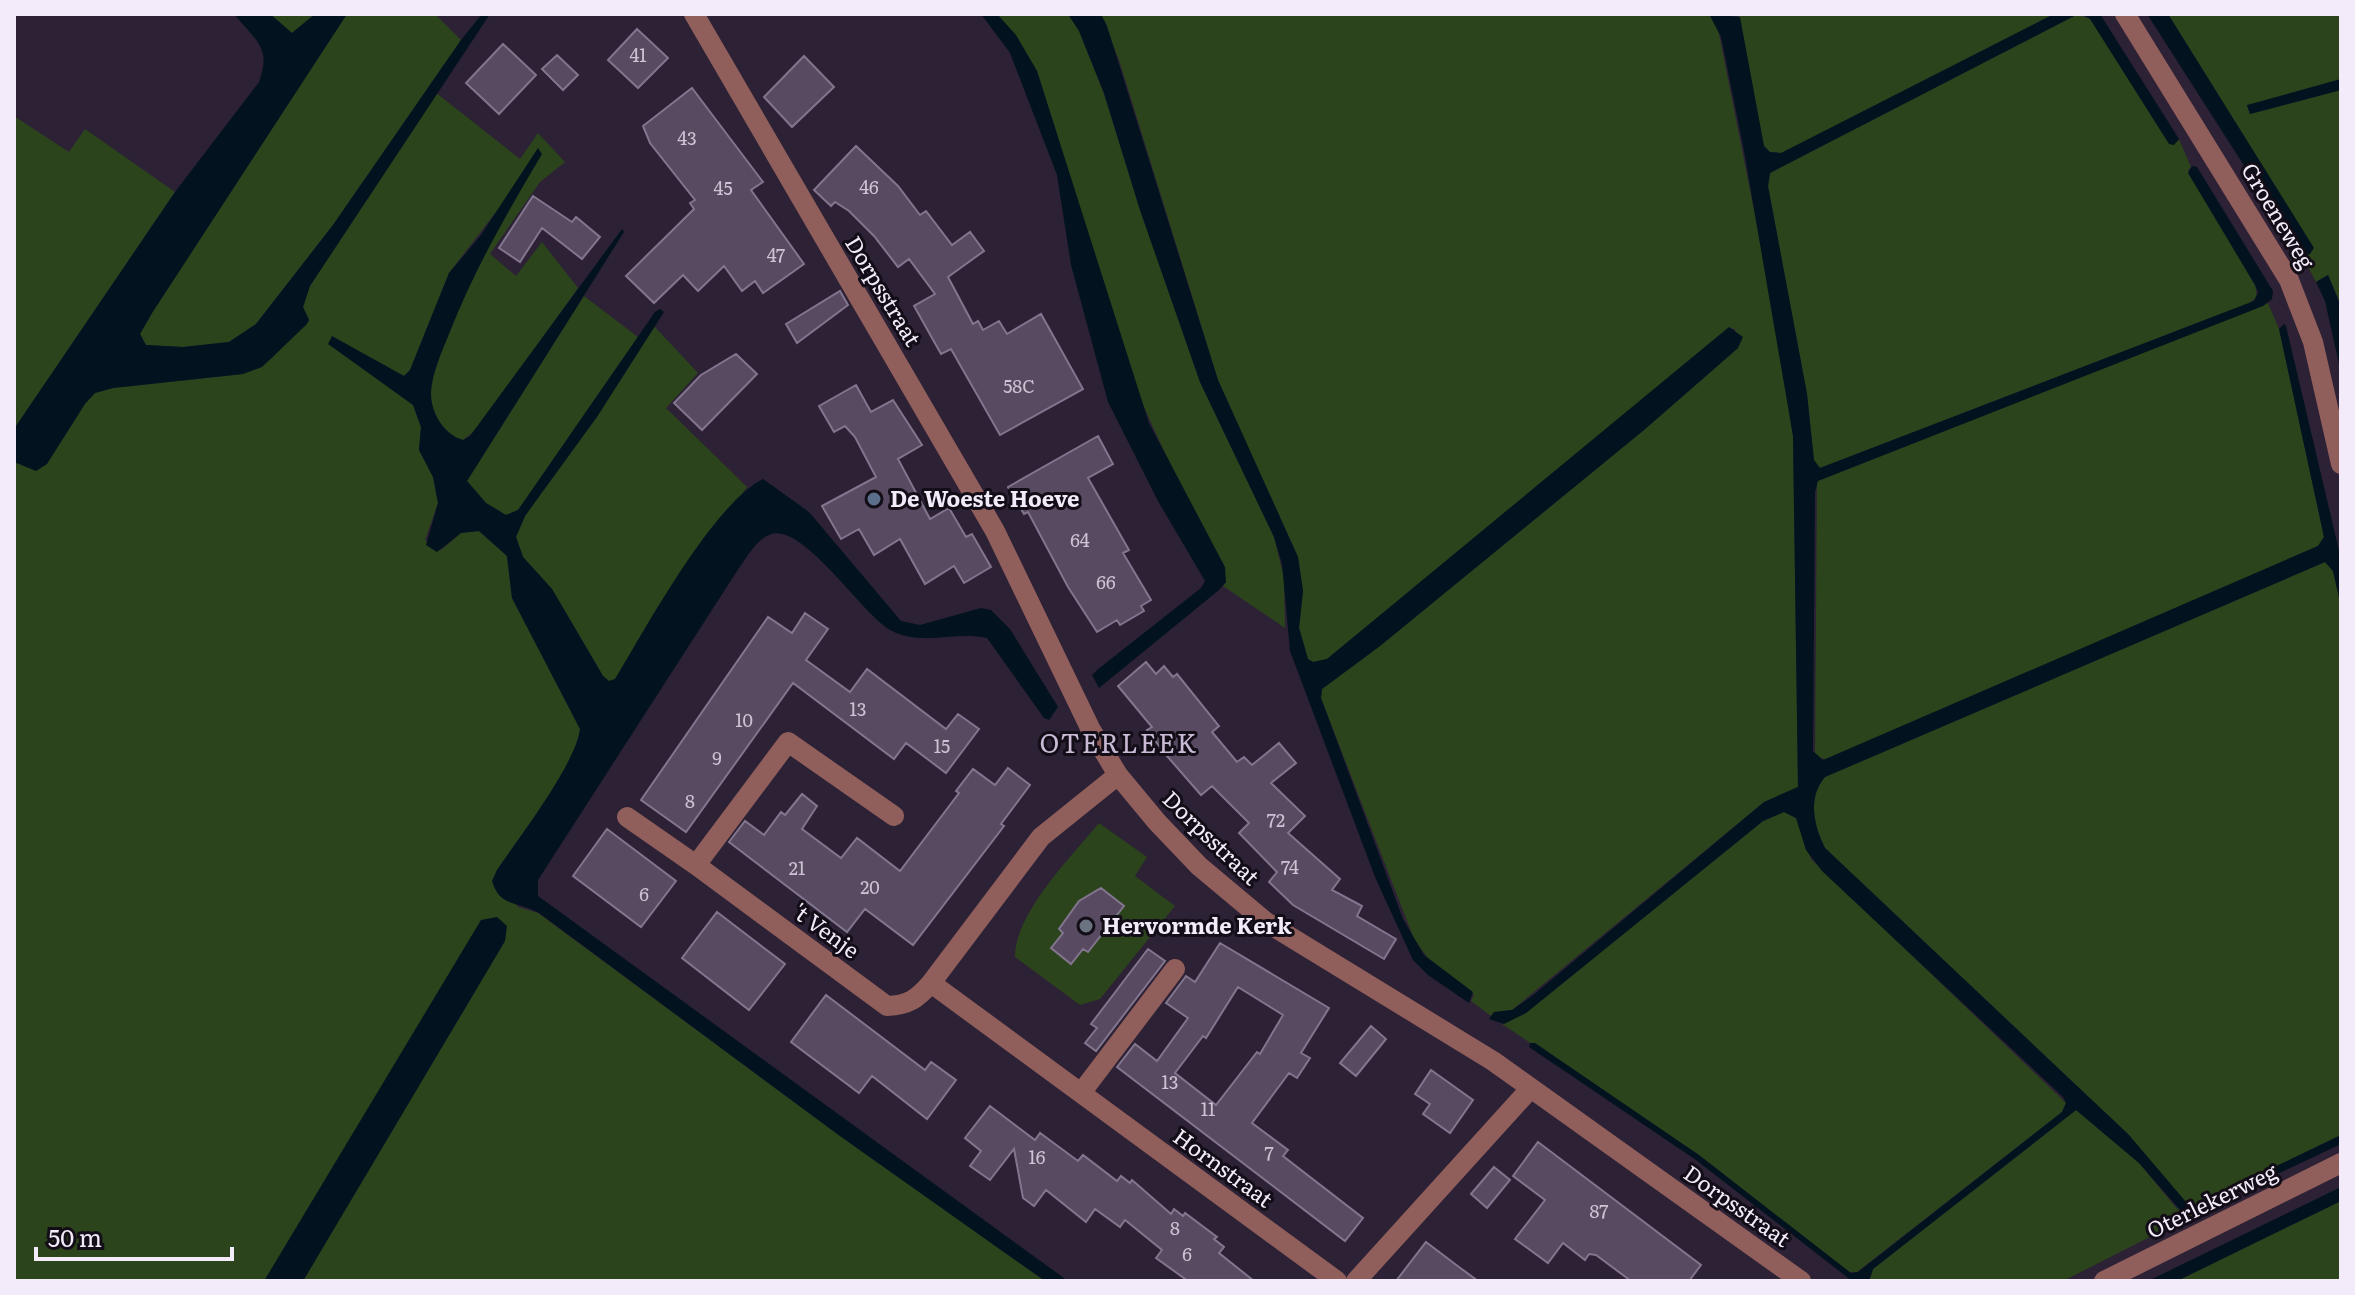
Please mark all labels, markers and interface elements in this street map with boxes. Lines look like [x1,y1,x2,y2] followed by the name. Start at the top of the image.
[629,41,647,68] house number: 41
[677,124,697,151] house number: 43
[2235,156,2324,275] street label: Groeneweg
[859,173,879,200] house number: 46
[713,174,733,201] house number: 45
[838,229,930,352] street label: Dorpsstraat
[767,241,785,268] house number: 47
[1003,372,1035,399] house number: 58C
[890,481,1080,514] place label: De Woeste Hoeve
[865,490,883,508] marker: De Woeste Hoeve
[1070,526,1090,553] house number: 64
[1096,568,1116,595] house number: 66
[849,695,867,722] house number: 13
[735,706,753,733] house number: 10
[1040,722,1198,761] district label: OTERLEEK
[934,732,950,759] house number: 15
[712,744,722,771] house number: 9
[1156,782,1268,892] street label: Dorpsstraat
[685,787,695,814] house number: 8
[1267,806,1285,833] house number: 72
[1281,853,1299,880] house number: 74
[789,854,805,881] house number: 21
[860,873,880,900] house number: 20
[639,880,649,907] house number: 6
[787,894,867,965] street label: 't Venje
[1102,908,1292,941] place label: Hervormde Kerk
[1077,917,1095,935] marker: Hervormde Kerk
[1161,1068,1179,1095] house number: 13
[1201,1095,1215,1122] house number: 11
[1167,1119,1281,1214] street label: Hornstraat
[1264,1139,1274,1166] house number: 7
[1029,1143,1046,1170] house number: 16
[2140,1153,2283,1246] street label: Oterlekerweg
[1678,1156,1798,1254] street label: Dorpsstraat
[1590,1197,1608,1224] house number: 87
[36,1211,232,1261] scale bar
[1170,1214,1180,1241] house number: 8
[48,1219,102,1254] text: 50 m
[1182,1240,1192,1267] house number: 6

